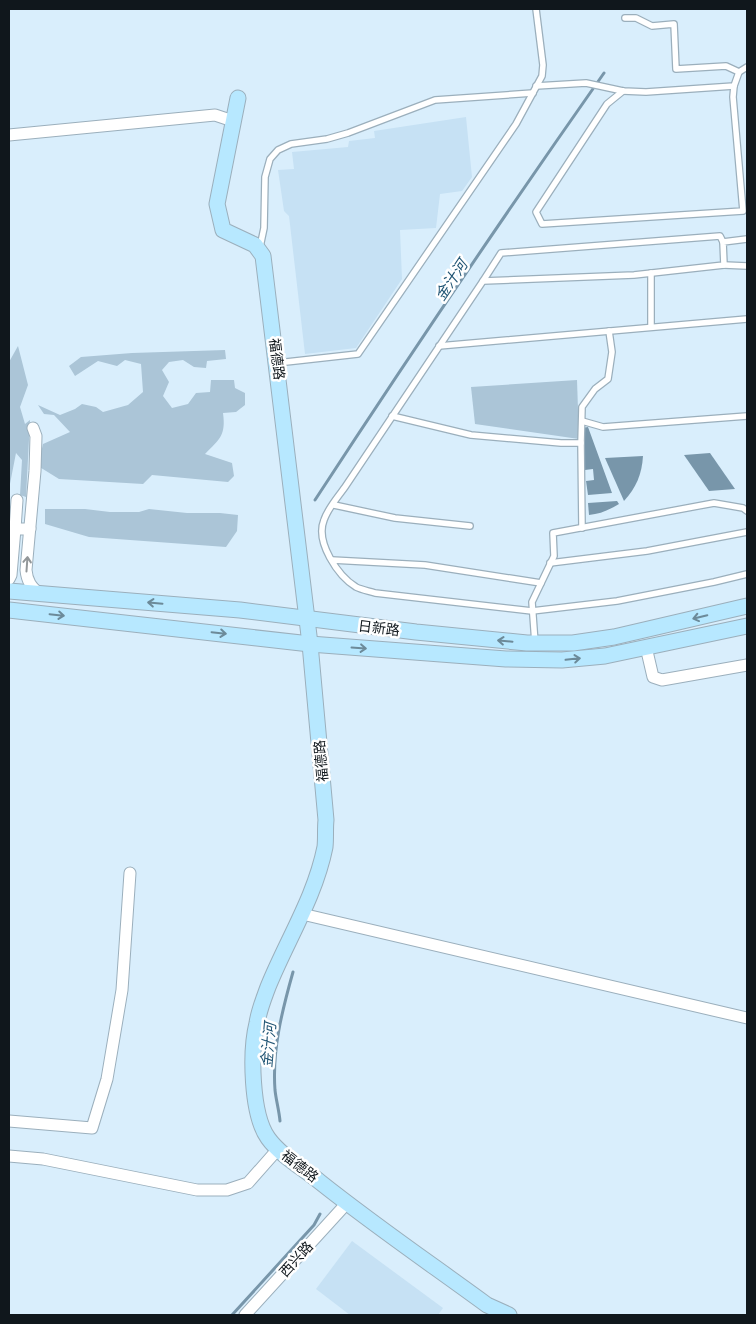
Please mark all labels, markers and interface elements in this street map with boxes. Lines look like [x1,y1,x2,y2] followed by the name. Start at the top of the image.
[431,254,472,303] water label: 金汁河
[267,337,287,381] street label: 福德路
[23,556,32,572] one-way arrow
[147,599,163,608] one-way arrow
[49,610,65,620] one-way arrow
[692,613,708,622] one-way arrow
[357,618,401,638] street label: 日新路
[210,628,226,638] one-way arrow
[497,636,513,645] one-way arrow
[351,643,367,652] one-way arrow
[565,654,581,664] one-way arrow
[311,739,331,783] street label: 福德路
[258,1019,279,1068] water label: 金汁河
[279,1147,321,1185] street label: 福德路
[276,1238,316,1280] street label: 西兴路

